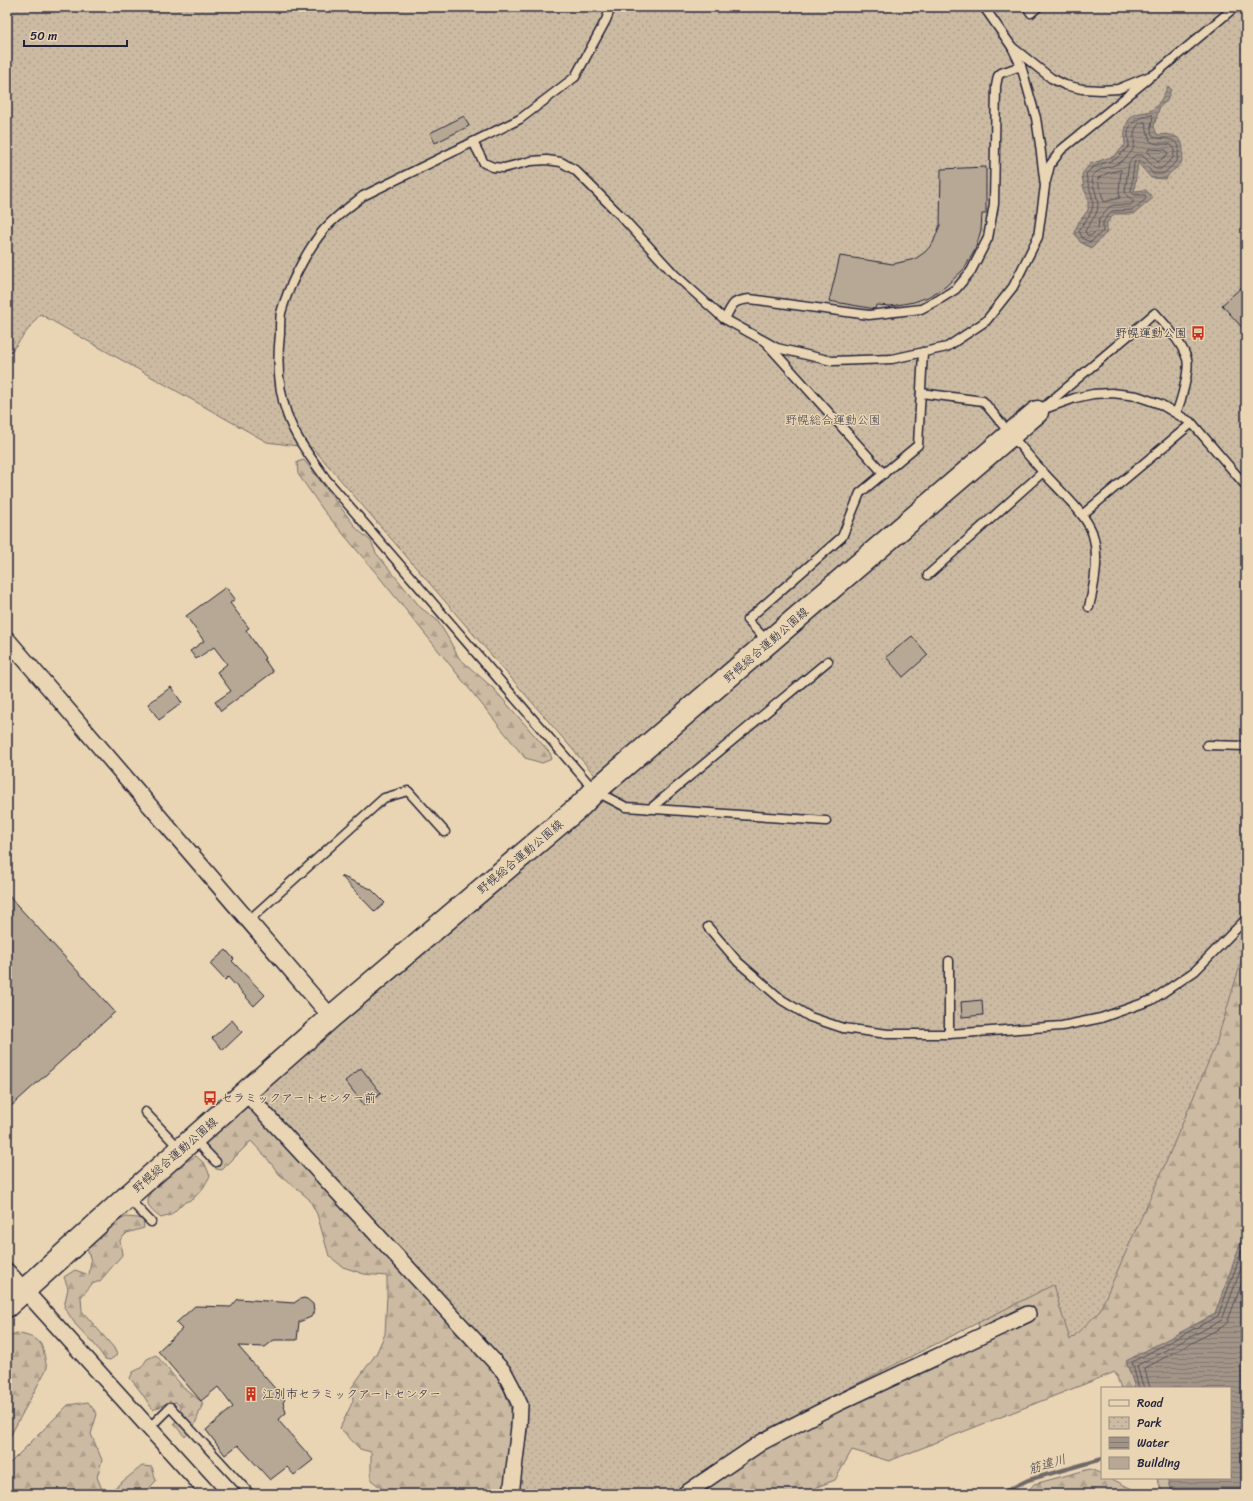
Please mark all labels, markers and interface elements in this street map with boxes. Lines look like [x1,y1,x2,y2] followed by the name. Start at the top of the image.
[24,22,127,48] scale bar
[30,25,57,47] text: 50 m
[1115,322,1187,344] place label: 野幌運動公園
[1190,325,1206,341] bus stop icon: 野幌運動公園
[785,409,881,431] park label: 野幌総合運動公園
[718,601,814,689] street label: 野幌総合運動公園線
[472,814,568,900] street label: 野幌総合運動公園線
[221,1087,376,1109] place label: セラミックアートセンター前
[202,1090,218,1106] bus stop icon: セラミックアートセンター前
[127,1111,223,1199] street label: 野幌総合運動公園線
[262,1383,441,1405] place label: 江別市セラミックアートセンター
[243,1386,259,1402] building icon: 江別市セラミックアートセンター
[1101,1387,1231,1479] legend
[1137,1392,1164,1414] text: Road
[1137,1412,1162,1434] text: Park
[1137,1432,1170,1454] text: Water
[1025,1447,1069,1481] water label: 筋違川
[1137,1452,1180,1474] text: Building

